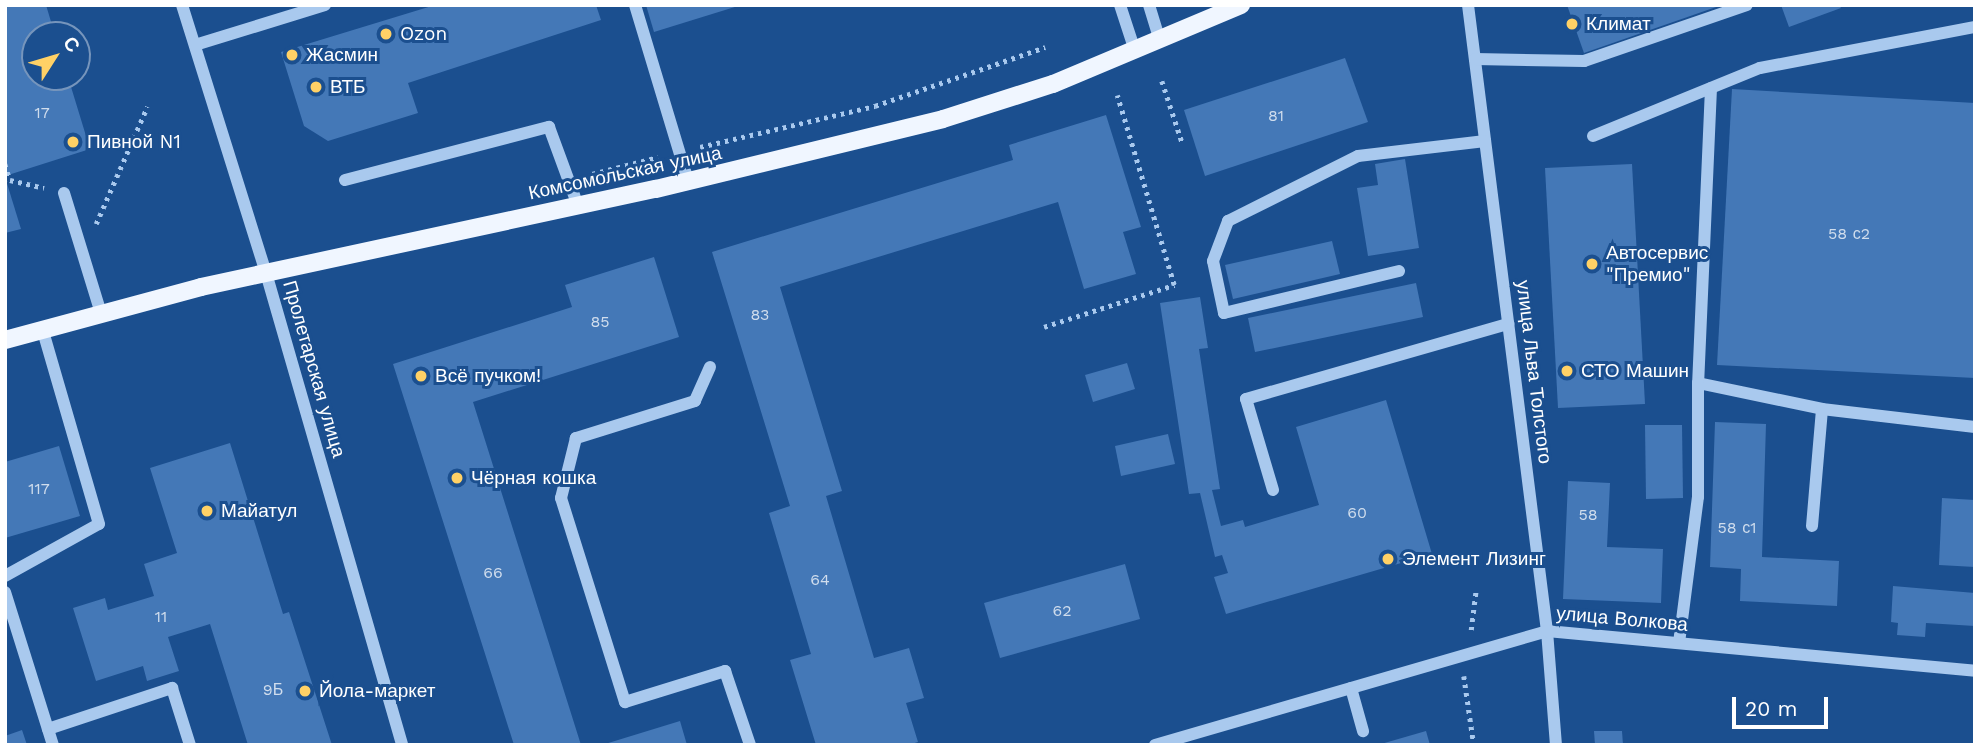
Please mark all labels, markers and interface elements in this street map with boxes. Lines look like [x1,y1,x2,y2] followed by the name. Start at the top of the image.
[1586,13,1651,35] place label: Климат
[1564,16,1580,32] marker: Климат
[21,21,91,91] north arrow
[400,23,447,45] place label: Ozon
[378,26,394,42] marker: Ozon
[58,32,85,57] text: С
[306,44,378,66] place label: Жасмин
[284,47,300,63] marker: Жасмин
[330,76,365,98] place label: ВТБ
[308,79,324,95] marker: ВТБ
[34,103,50,123] house number: 17
[1268,106,1284,126] house number: 81
[87,131,181,153] place label: Пивной N1
[65,134,81,150] marker: Пивной N1
[526,141,724,205] street label: Комсомольская улица
[1828,224,1870,244] house number: 58 с2
[1606,242,1708,286] place label: Автосервис "Премио"
[1584,256,1600,272] marker: Автосервис "Премио"
[278,278,350,460] street label: Пролетарская улица
[1511,279,1557,465] street label: улица Льва Толстого
[751,305,769,325] house number: 83
[590,312,610,332] house number: 85
[1581,360,1689,382] place label: СТО Машин
[1559,363,1575,379] marker: СТО Машин
[435,365,541,387] place label: Всё пучком!
[413,368,429,384] marker: Всё пучком!
[471,467,596,489] place label: Чёрная кошка
[449,470,465,486] marker: Чёрная кошка
[28,479,50,499] house number: 117
[221,500,297,522] place label: Майатул
[199,503,215,519] marker: Майатул
[1347,503,1367,523] house number: 60
[1578,505,1598,525] house number: 58
[1718,518,1756,538] house number: 58 с1
[1402,548,1546,570] place label: Элемент Лизинг
[1380,551,1396,567] marker: Элемент Лизинг
[483,563,503,583] house number: 66
[810,570,830,590] house number: 64
[1052,601,1072,621] house number: 62
[1555,602,1689,636] street label: улица Волкова
[155,607,167,627] house number: 11
[263,680,283,700] house number: 9Б
[319,680,436,702] place label: Йола-маркет
[297,683,313,699] marker: Йола-маркет
[1735,684,1831,728] scale bar
[1745,696,1797,721] text: 20 m

